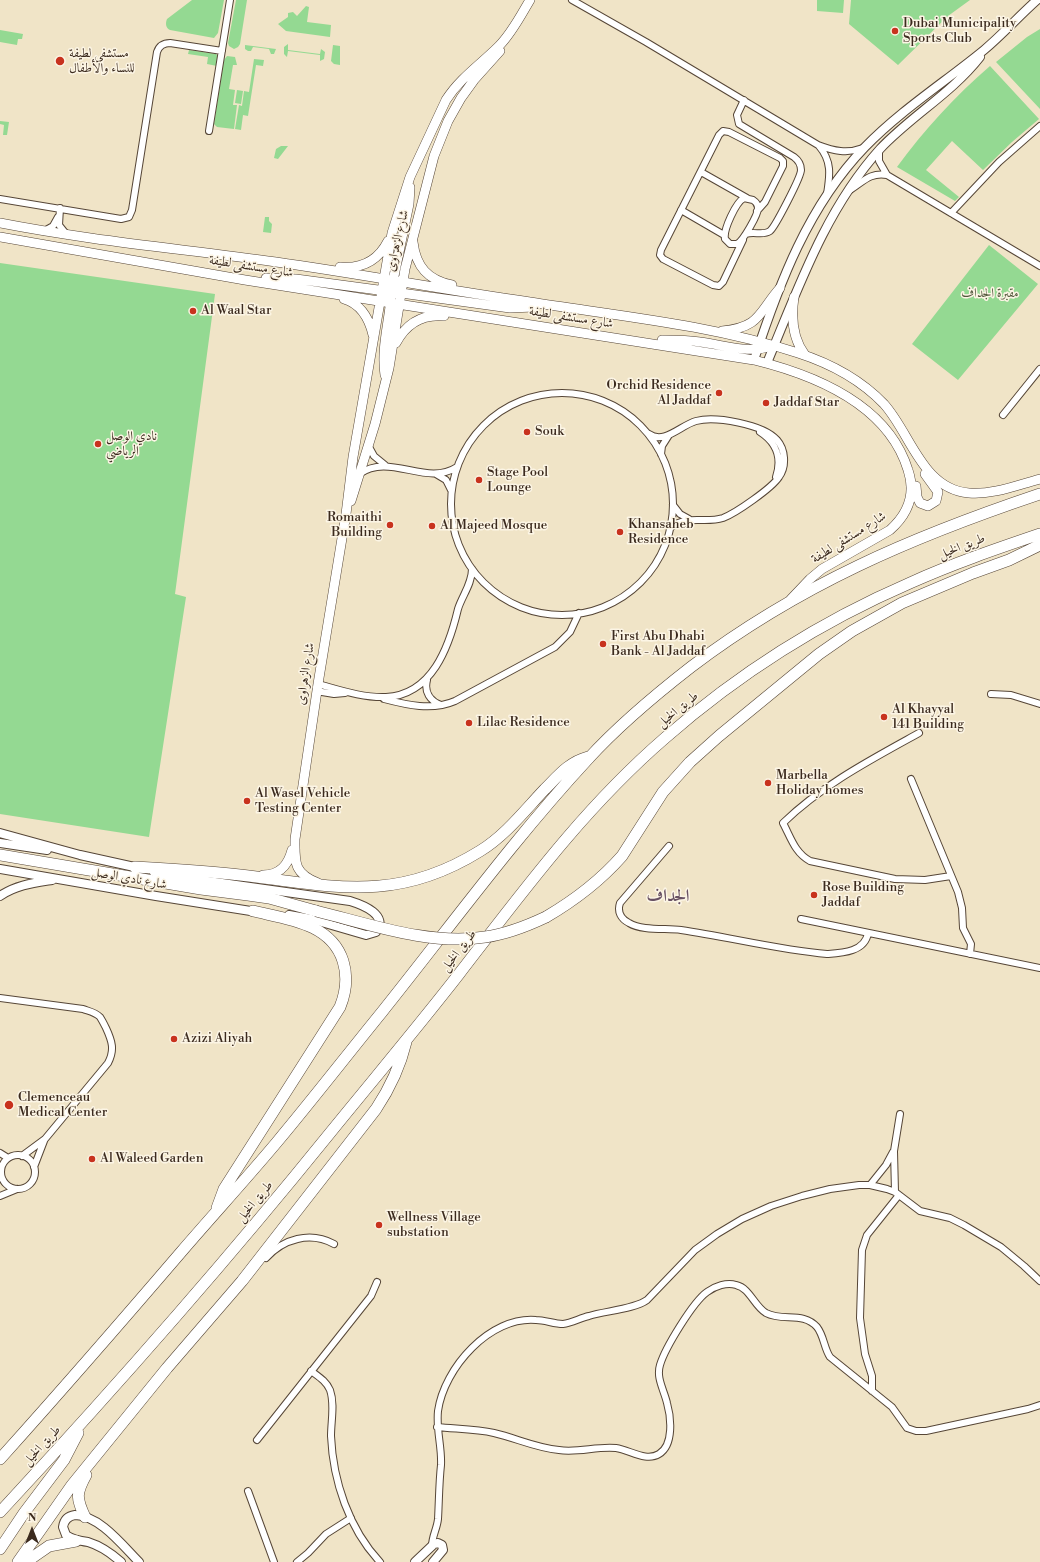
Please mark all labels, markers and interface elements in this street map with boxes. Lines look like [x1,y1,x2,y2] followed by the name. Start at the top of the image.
[903,16,1016,47] place label: Dubai Municipality Sports Club
[890,26,900,36] marker: Dubai Municipality Sports Club
[69,46,135,77] place label: مستشفى لطيفة للنساء والأطفال
[54,55,66,67] marker: مستشفى لطيفة للنساء والأطفال
[383,209,413,273] street label: شارع الزهراوى
[208,253,294,281] street label: شارع مستشفى لطيفة
[961,286,1019,302] park label: مقبرة الجداف
[201,303,272,319] place label: Al Waal Star
[528,304,614,332] street label: شارع مستشفى لطيفة
[188,306,198,316] marker: Al Waal Star
[607,378,711,409] place label: Orchid Residence Al Jaddaf
[714,388,724,398] marker: Orchid Residence Al Jaddaf
[774,395,839,411] place label: Jaddaf Star
[761,398,771,408] marker: Jaddaf Star
[535,424,564,440] place label: Souk
[522,427,532,437] marker: Souk
[106,429,157,460] place label: نادي الوصل الرياضي
[93,439,103,449] marker: نادي الوصل الرياضي
[487,465,548,496] place label: Stage Pool Lounge
[474,475,484,485] marker: Stage Pool Lounge
[809,509,889,567] street label: شارع مستشفى لطيفة
[327,510,382,541] place label: Romaithi Building
[628,517,694,548] place label: Khansaheb Residence
[440,518,547,534] place label: Al Majeed Mosque
[385,520,395,530] marker: Romaithi Building
[427,521,437,531] marker: Al Majeed Mosque
[615,527,625,537] marker: Khansaheb Residence
[936,531,988,563] street label: طريق الخيل
[611,629,705,660] place label: First Abu Dhabi Bank - Al Jaddaf
[598,639,608,649] marker: First Abu Dhabi Bank - Al Jaddaf
[293,642,319,706] street label: شارع الزهراوى
[654,689,702,731] street label: طريق الخيل
[892,702,964,733] place label: Al Khayyal 141 Building
[879,712,889,722] marker: Al Khayyal 141 Building
[477,715,570,731] place label: Lilac Residence
[464,718,474,728] marker: Lilac Residence
[776,768,863,799] place label: Marbella Holiday homes
[763,778,773,788] marker: Marbella Holiday homes
[255,786,350,817] place label: Al Wasel Vehicle Testing Center
[242,796,252,806] marker: Al Wasel Vehicle Testing Center
[90,865,168,893] street label: شارع نادي الوصل
[822,880,904,911] place label: Rose Building Jaddaf
[647,887,689,907] district label: الجداف
[809,890,819,900] marker: Rose Building Jaddaf
[438,927,480,975] street label: طريق الخيل
[182,1031,252,1047] place label: Azizi Aliyah
[169,1034,179,1044] marker: Azizi Aliyah
[18,1090,107,1121] place label: Clemenceau Medical Center
[3,1099,15,1111] marker: Clemenceau Medical Center
[100,1151,203,1167] place label: Al Waleed Garden
[87,1154,97,1164] marker: Al Waleed Garden
[233,1178,277,1226] street label: طريق الخيل
[387,1210,481,1241] place label: Wellness Village substation
[374,1220,384,1230] marker: Wellness Village substation
[20,1423,64,1469] street label: طريق الخيل
[12,1510,52,1550] north arrow
[28,1511,36,1525] text: N

